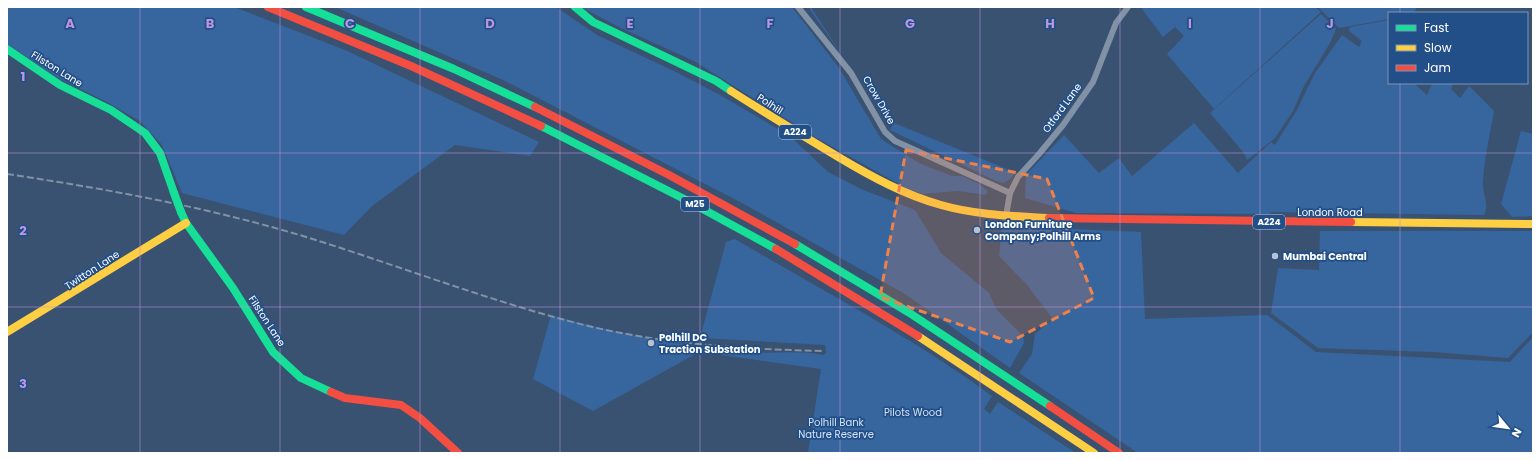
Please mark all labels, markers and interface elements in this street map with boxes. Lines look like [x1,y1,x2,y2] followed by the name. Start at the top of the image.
[1388,12,1528,84] legend
[65,14,75,33] text: A
[206,14,215,33] text: B
[345,14,355,33] text: C
[485,14,495,33] text: D
[626,14,634,33] text: E
[766,14,774,33] text: F
[905,14,915,33] text: G
[1045,14,1055,33] text: H
[1188,14,1192,33] text: I
[1326,14,1334,33] text: J
[1424,19,1449,36] text: Fast
[1424,39,1452,56] text: Slow
[28,47,86,91] street label: Filston Lane
[1424,59,1451,76] text: Jam
[21,67,25,86] text: 1
[859,73,899,127] street label: Crow Drive
[1039,80,1085,136] street label: Otford Lane
[754,90,786,118] street label: Polhill
[779,125,811,139] road number: A224
[681,197,709,211] road number: M25
[1297,205,1363,220] street label: London Road
[1253,215,1285,229] road number: A224
[985,217,1101,244] place label: London Furniture Company;Polhill Arms
[19,221,27,240] text: 2
[972,225,982,235] marker: London Furniture Company;Polhill Arms
[62,247,122,293] street label: Twitton Lane
[1283,249,1367,264] place label: Mumbai Central
[1270,251,1280,261] marker: Mumbai Central
[245,293,289,349] street label: Filston Lane
[659,330,761,357] place label: Polhill DC Traction Substation
[646,338,656,348] marker: Polhill DC Traction Substation
[19,374,27,393] text: 3
[884,405,942,420] park label: Pilots Wood
[1488,408,1528,448] north arrow
[798,415,874,442] park label: Polhill Bank Nature Reserve
[1508,425,1526,440] text: N

